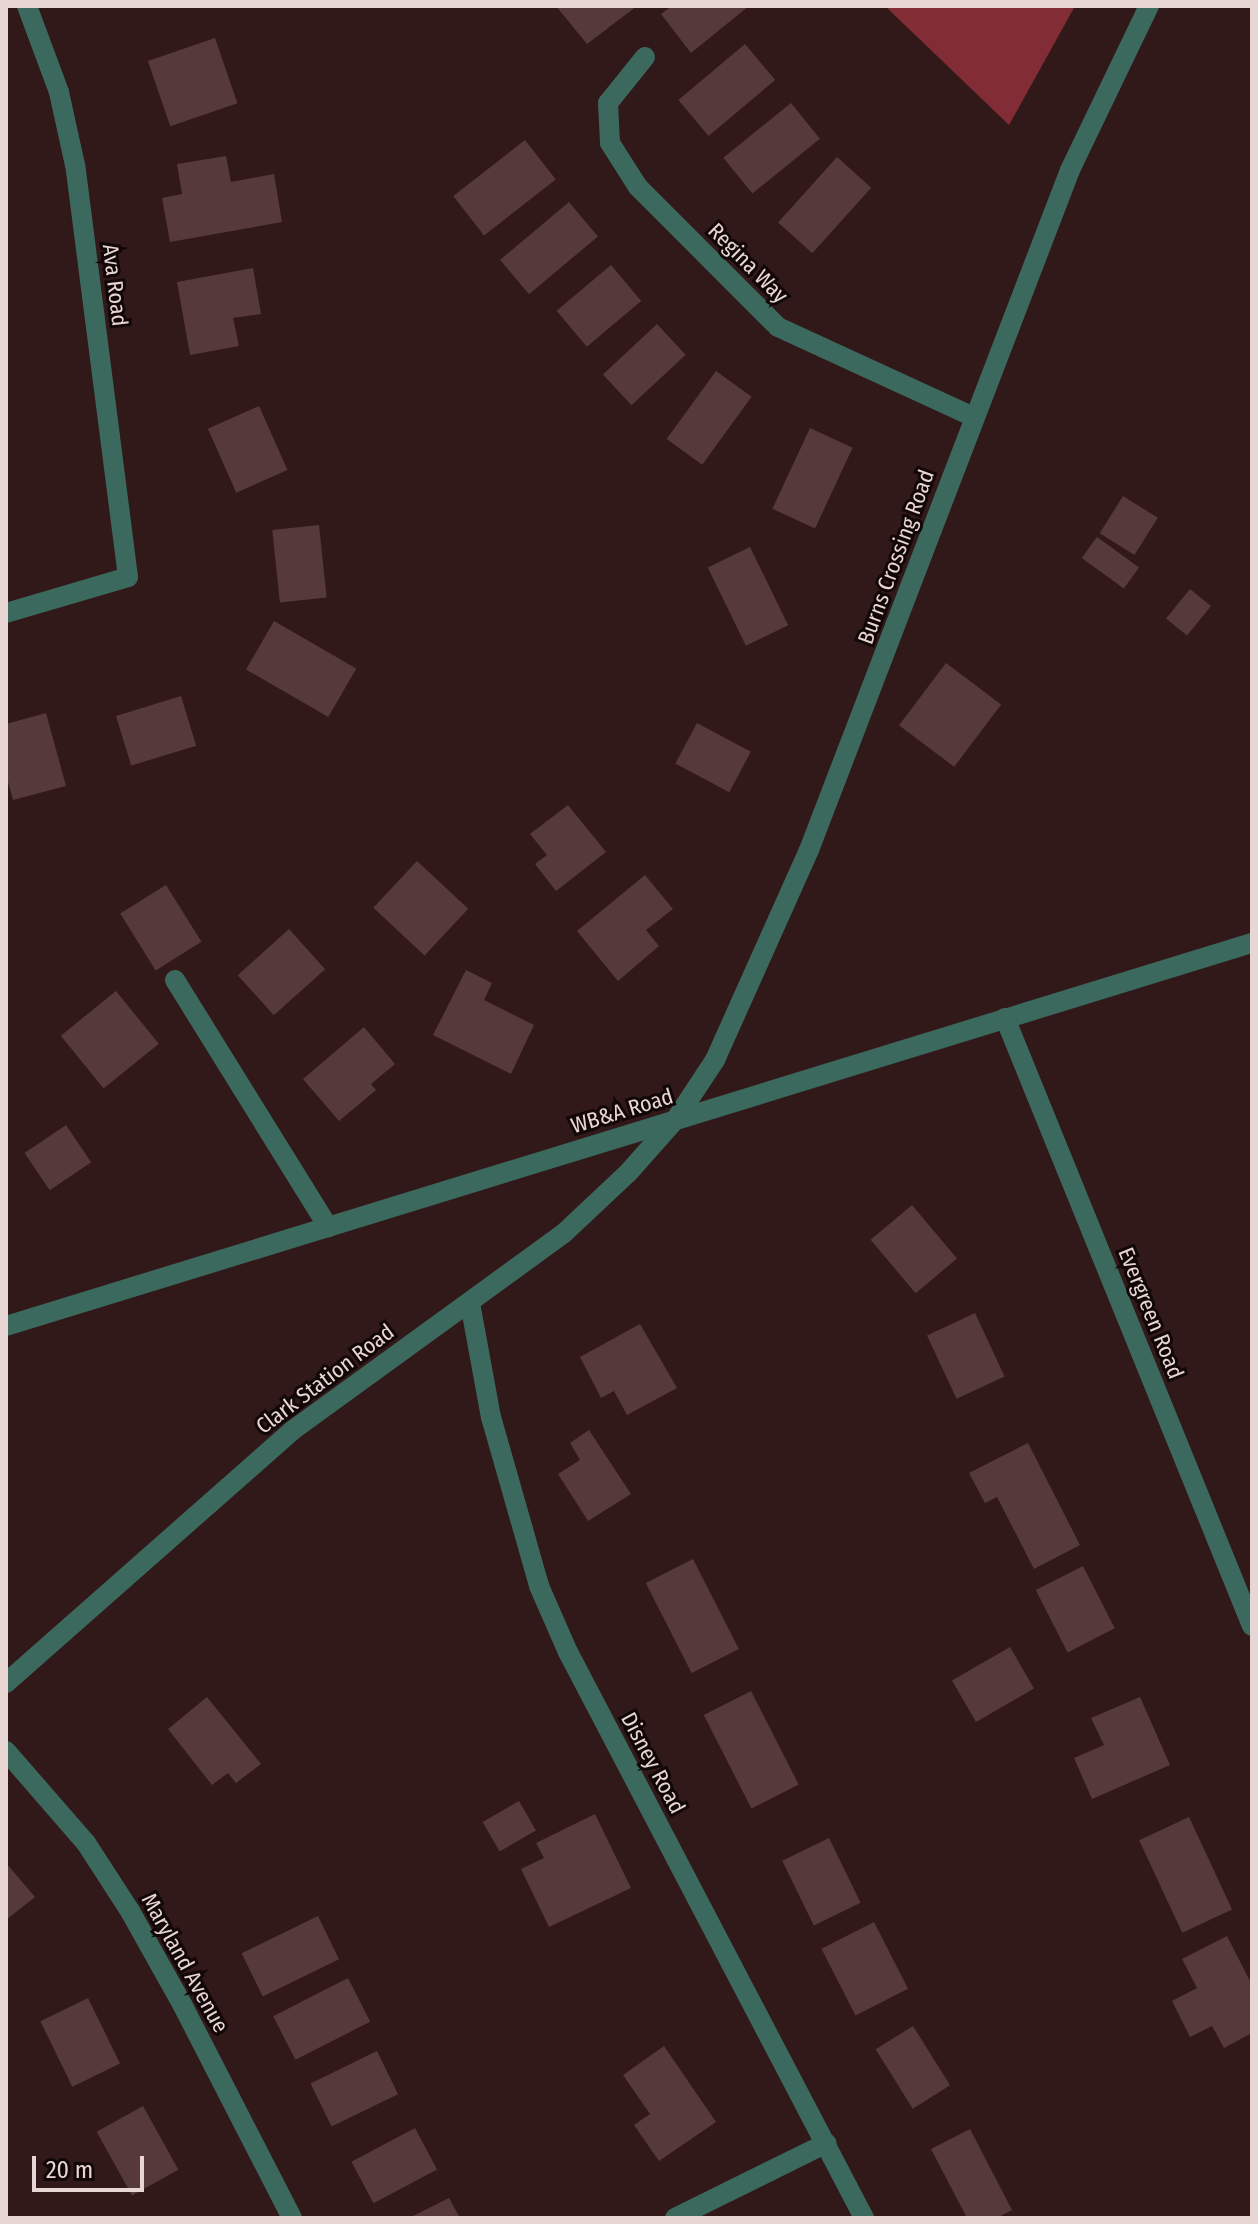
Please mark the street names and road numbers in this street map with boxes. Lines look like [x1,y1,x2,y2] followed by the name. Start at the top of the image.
[703,218,793,308] street label: Regina Way
[97,242,133,328] street label: Ava Road
[852,466,940,648] street label: Burns Crossing Road
[568,1083,676,1139] street label: WB&A Road
[1113,1243,1189,1383] street label: Evergreen Road
[251,1319,399,1439] street label: Clark Station Road
[615,1708,691,1818] street label: Disney Road
[136,1889,234,2037] street label: Maryland Avenue

